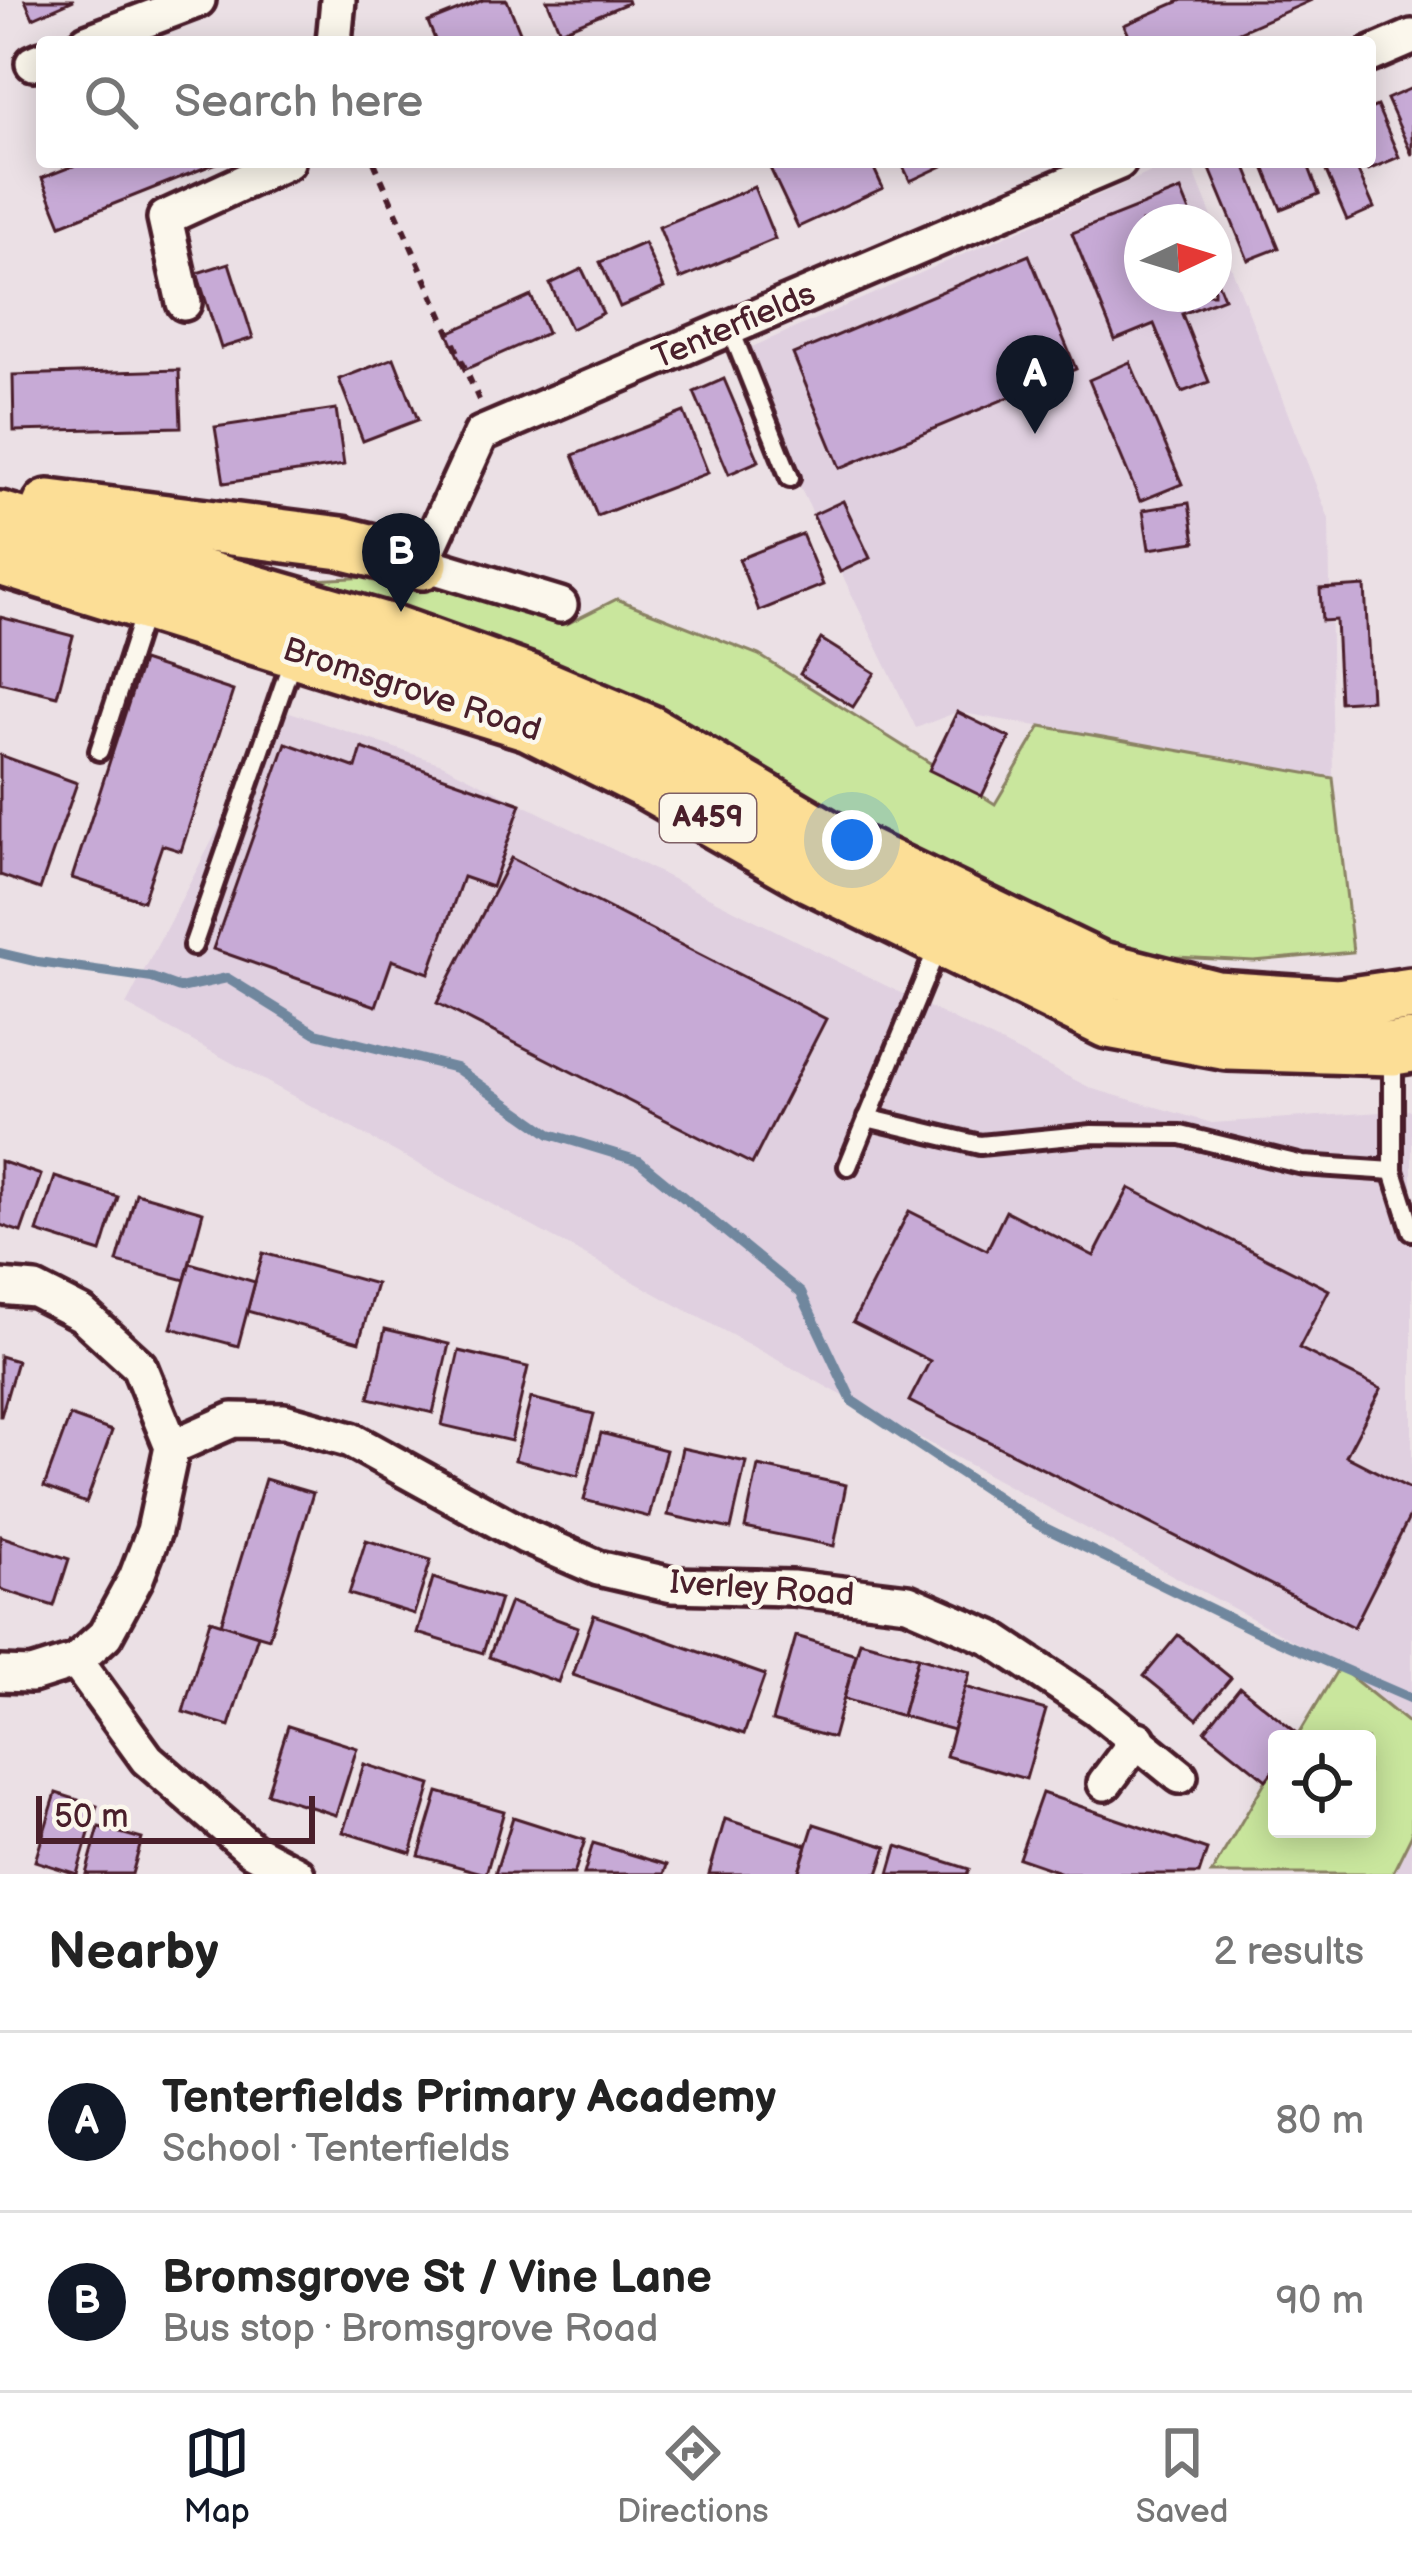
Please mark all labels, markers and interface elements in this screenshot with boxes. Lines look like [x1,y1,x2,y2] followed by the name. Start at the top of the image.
[36,36,1376,168] search box
[78,69,144,135] icon: search
[174,75,423,130] text: Search here
[1124,204,1232,312] north arrow
[646,274,822,378] street label: Tenterfields
[996,335,1074,434] pin: A
[362,513,440,612] pin: B
[278,629,546,751] street label: Bromsgrove Road
[660,794,756,842] road number: A459
[822,810,882,870] your location
[668,1563,856,1615] street label: Iverley Road
[1268,1730,1376,1838] map controls
[1268,1730,1376,1838] button: locate
[36,1790,315,1843] scale bar
[54,1797,129,1837] text: 50 m
[48,1922,219,1983] text: Nearby
[1213,1929,1364,1976] text: 2 results
[162,2071,776,2126] text: Tenterfields Primary Academy
[75,2098,99,2145] text: A
[1276,2098,1364,2145] text: 80 m
[162,2126,510,2173] text: School · Tenterfields
[162,2251,712,2306] text: Bromsgrove St / Vine Lane
[73,2278,101,2325] text: B
[1276,2278,1364,2325] text: 90 m
[162,2306,658,2353] text: Bus stop · Bromsgrove Road
[184,2420,250,2532] tab: Map
[617,2420,769,2532] tab: Directions
[1136,2420,1228,2532] tab: Saved

